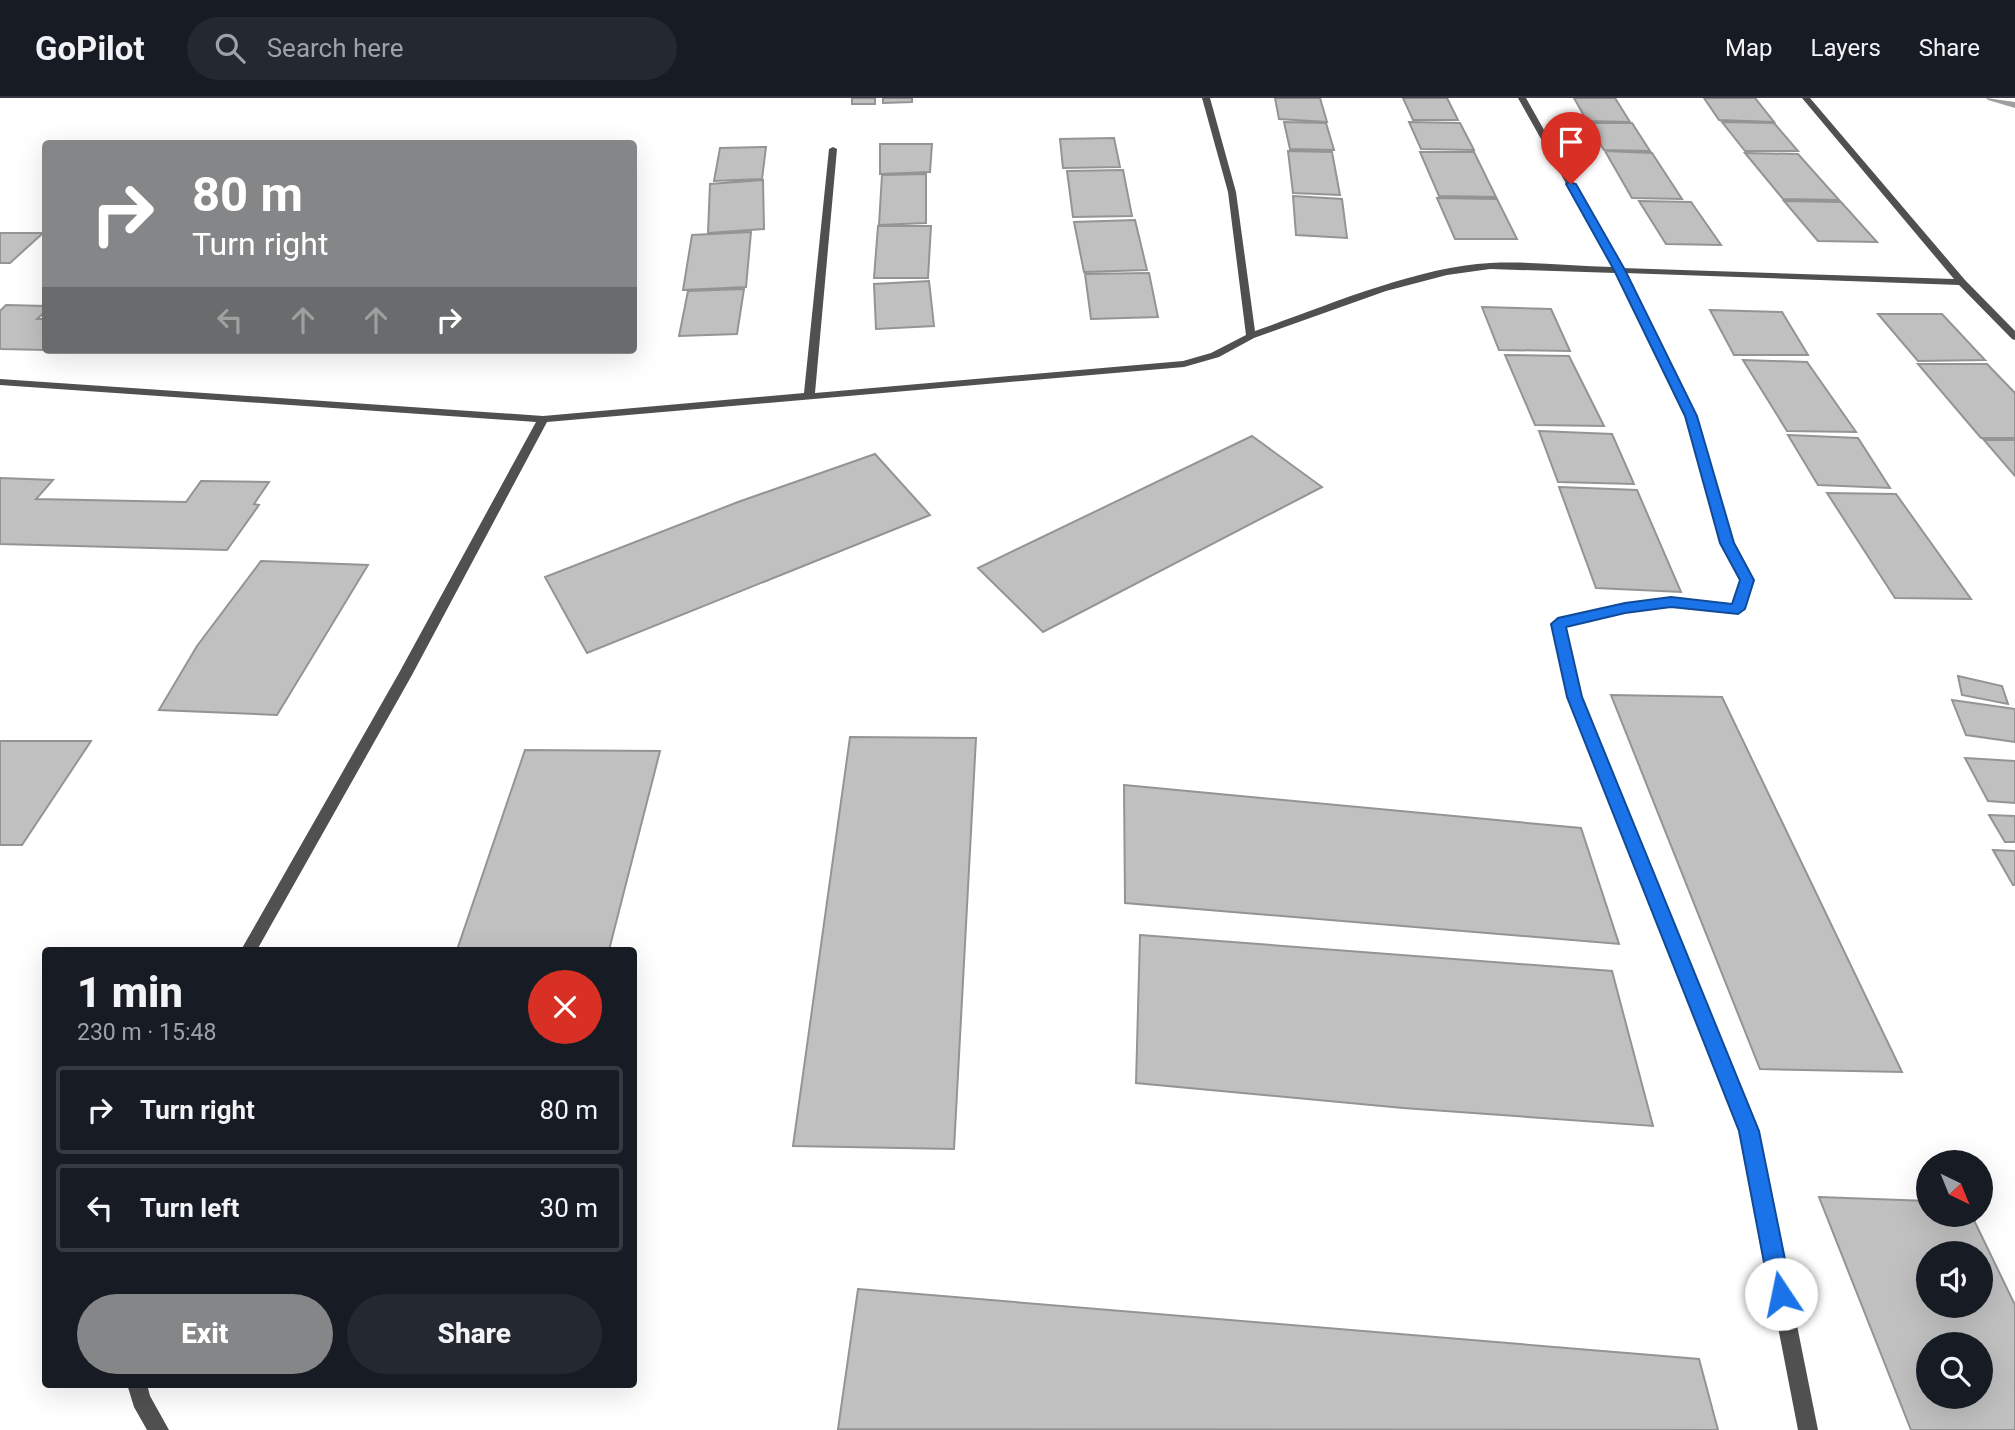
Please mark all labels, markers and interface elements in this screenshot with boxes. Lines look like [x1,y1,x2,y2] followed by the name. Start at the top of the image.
[187,17,677,80] search box
[35,29,145,68] text: GoPilot
[211,29,249,67] icon: search
[267,33,403,63] text: Search here
[1725,34,1773,62] text: Map
[1811,34,1881,62] text: Layers
[1919,34,1980,62] text: Share
[1541,112,1601,184] pin
[1552,123,1590,161] icon: arrive
[192,166,303,223] text: 80 m
[77,168,168,259] icon: right
[192,225,328,263] text: Turn right
[211,301,249,339] icon: left
[284,301,322,339] icon: ahead
[357,301,395,339] icon: ahead
[430,301,468,339] icon: right
[77,968,183,1017] text: 1 min
[528,970,602,1044] button: close
[77,1019,216,1046] text: 230 m · 15:48
[81,1091,119,1129] icon: right
[140,1095,255,1125] text: Turn right
[540,1095,598,1125] text: 80 m
[1916,1150,1993,1227] north arrow
[1916,1150,1993,1409] map controls
[81,1189,119,1227] icon: left
[140,1193,239,1223] text: Turn left
[540,1193,598,1223] text: 30 m
[1916,1241,1993,1318] button: sound
[1744,1257,1818,1331] position arrow
[77,1294,333,1374] button: Exit
[347,1294,602,1374] button: Share
[1916,1332,1993,1409] button: search

